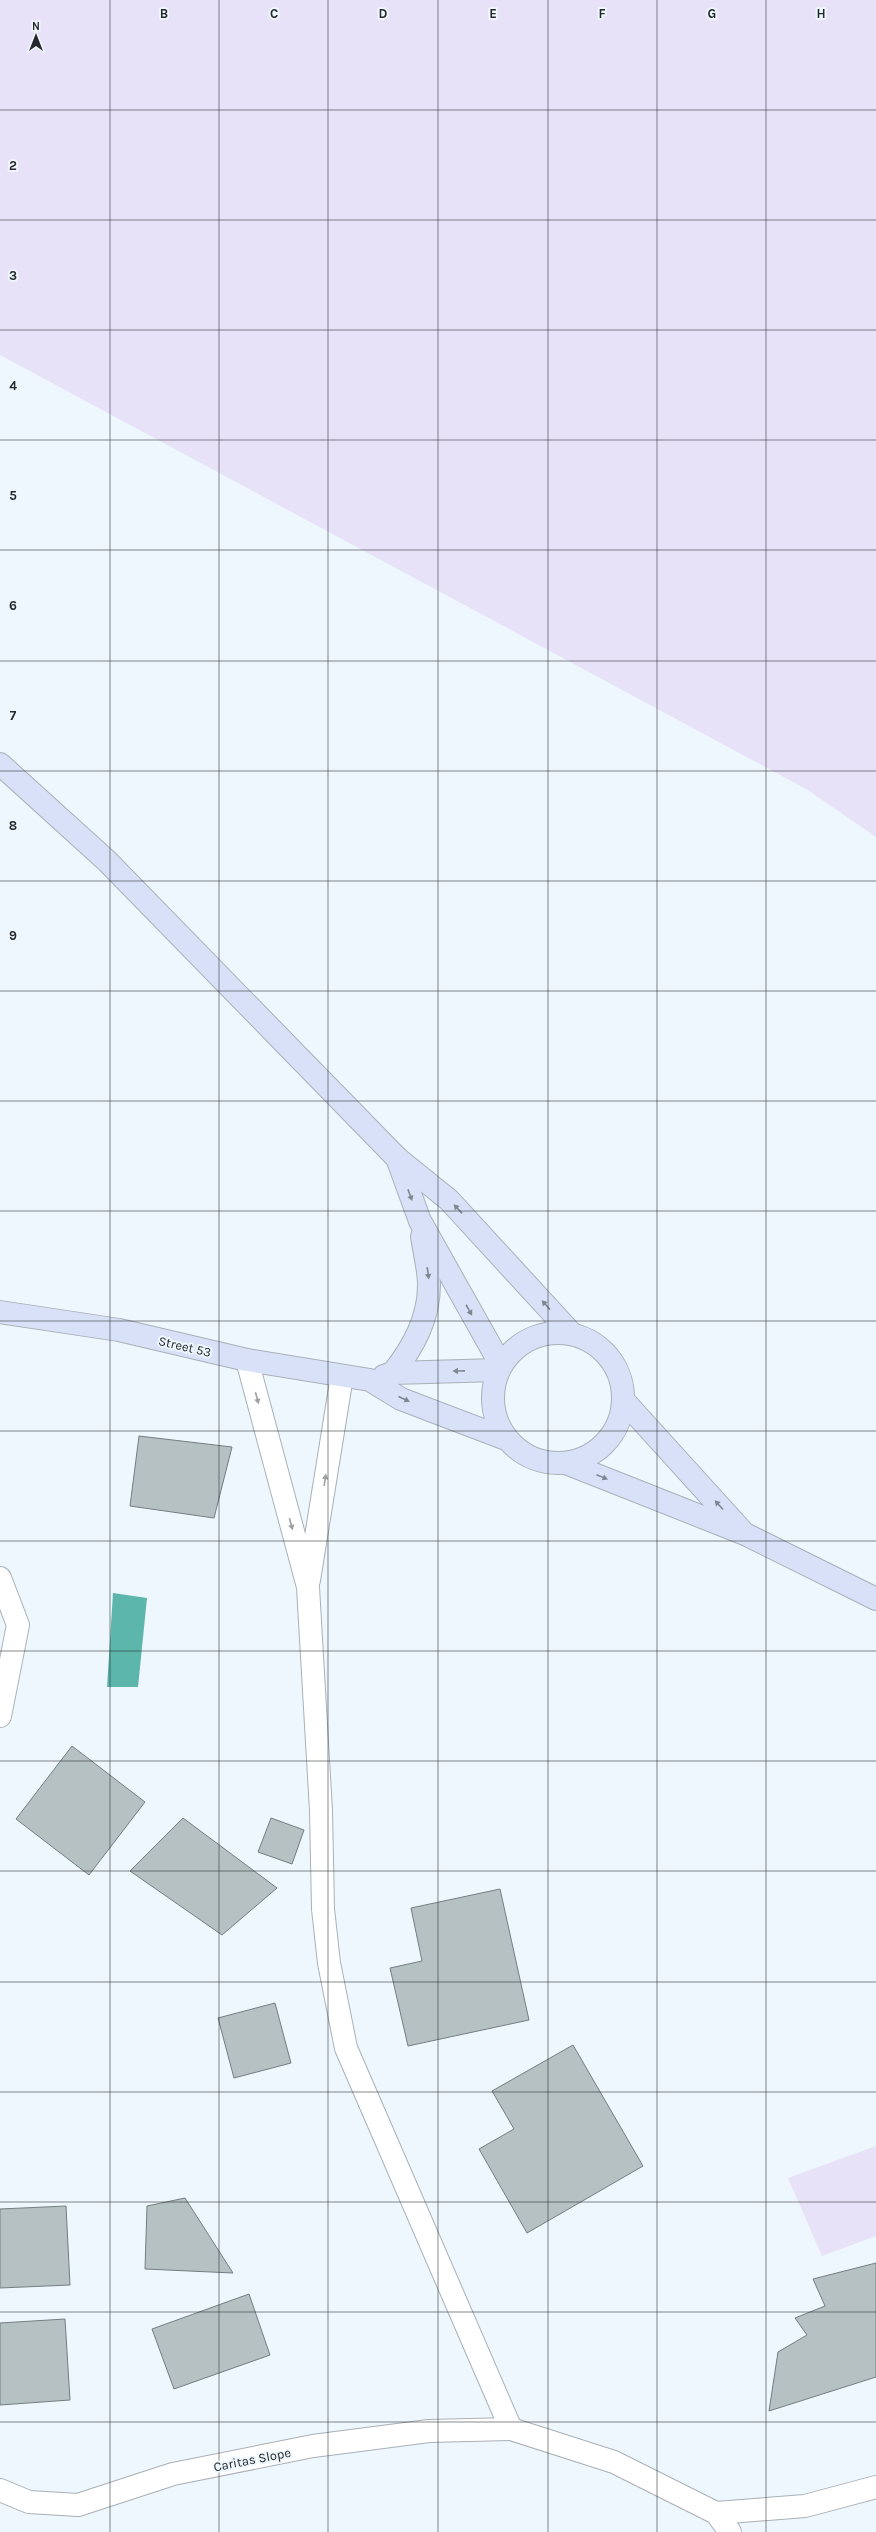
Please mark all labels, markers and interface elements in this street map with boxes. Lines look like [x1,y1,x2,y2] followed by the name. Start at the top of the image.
[160,6,168,21] text: B
[270,6,278,21] text: C
[379,6,388,21] text: D
[489,6,497,21] text: E
[598,6,606,21] text: F
[708,6,716,21] text: G
[816,6,826,21] text: H
[16,16,56,56] north arrow
[32,20,40,33] text: N
[9,158,17,173] text: 2
[9,268,17,283] text: 3
[9,378,17,393] text: 4
[9,488,17,503] text: 5
[9,598,17,613] text: 6
[10,708,17,723] text: 7
[9,818,17,833] text: 8
[9,928,17,943] text: 9
[408,1189,414,1201] one-way arrow
[453,1204,463,1214] one-way arrow
[425,1267,431,1280] one-way arrow
[541,1300,551,1310] one-way arrow
[466,1305,472,1316] one-way arrow
[157,1333,213,1360] street label: Street 53
[453,1368,465,1375] one-way arrow
[254,1392,260,1404] one-way arrow
[399,1396,410,1402] one-way arrow
[322,1474,328,1486] one-way arrow
[597,1475,609,1481] one-way arrow
[714,1500,723,1510] one-way arrow
[288,1517,294,1530] one-way arrow
[212,2445,292,2474] street label: Caritas Slope

